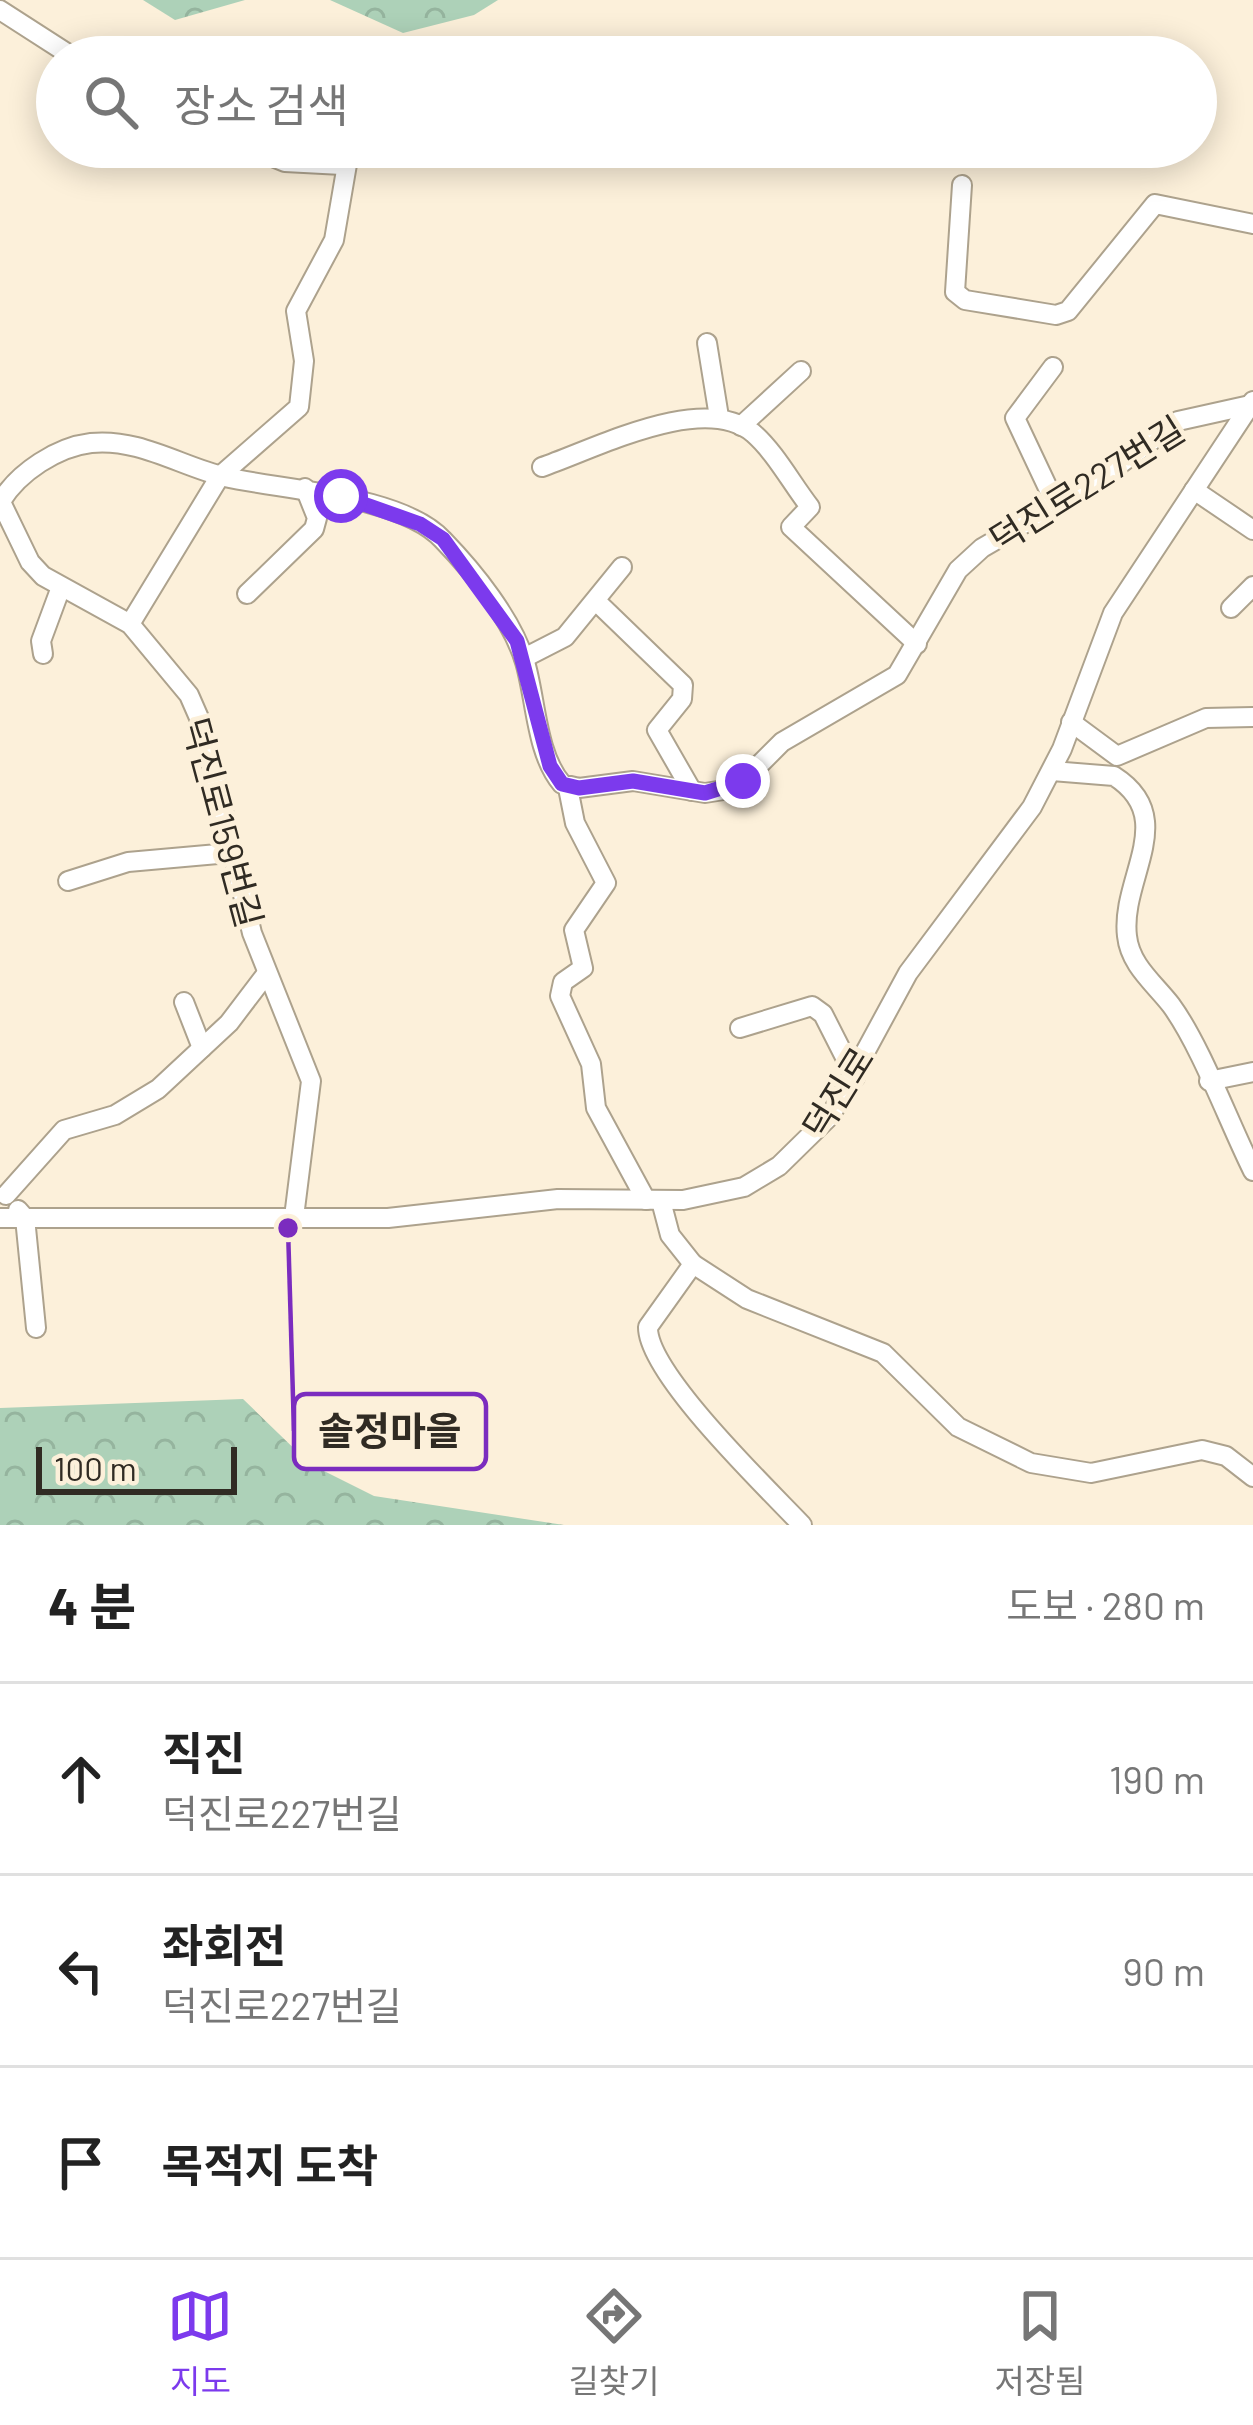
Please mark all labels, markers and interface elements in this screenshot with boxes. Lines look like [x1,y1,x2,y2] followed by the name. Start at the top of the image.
[36,36,1217,168] search box
[78,69,144,135] icon: search
[174,77,349,131] text: 장소 검색
[981,406,1191,560] street label: 덕진로227번길
[314,469,368,523] route start
[175,712,273,932] street label: 덕진로159번길
[716,754,770,808] route end
[792,1038,882,1146] street label: 덕진로
[294,1394,486,1469] callout: 솔정마을
[318,1406,462,1453] text: 솔정마을
[36,1441,237,1494] scale bar
[54,1448,137,1488] text: 100 m
[48,1574,136,1635] text: 4 분
[1006,1581,1205,1628] text: 도보 · 280 m
[162,1725,245,1779] text: 직진
[48,1746,114,1812] icon: ahead
[1109,1755,1205,1802] text: 190 m
[162,1789,402,1836] text: 덕진로227번길
[162,1917,286,1971] text: 좌회전
[48,1938,114,2004] icon: left
[1123,1947,1205,1994] text: 90 m
[162,1981,402,2028] text: 덕진로227번길
[48,2130,114,2196] icon: arrive
[162,2137,378,2191] text: 목적지 도착
[167,2283,233,2403] tab: 지도
[568,2283,660,2403] tab: 길찾기
[994,2283,1086,2403] tab: 저장됨

